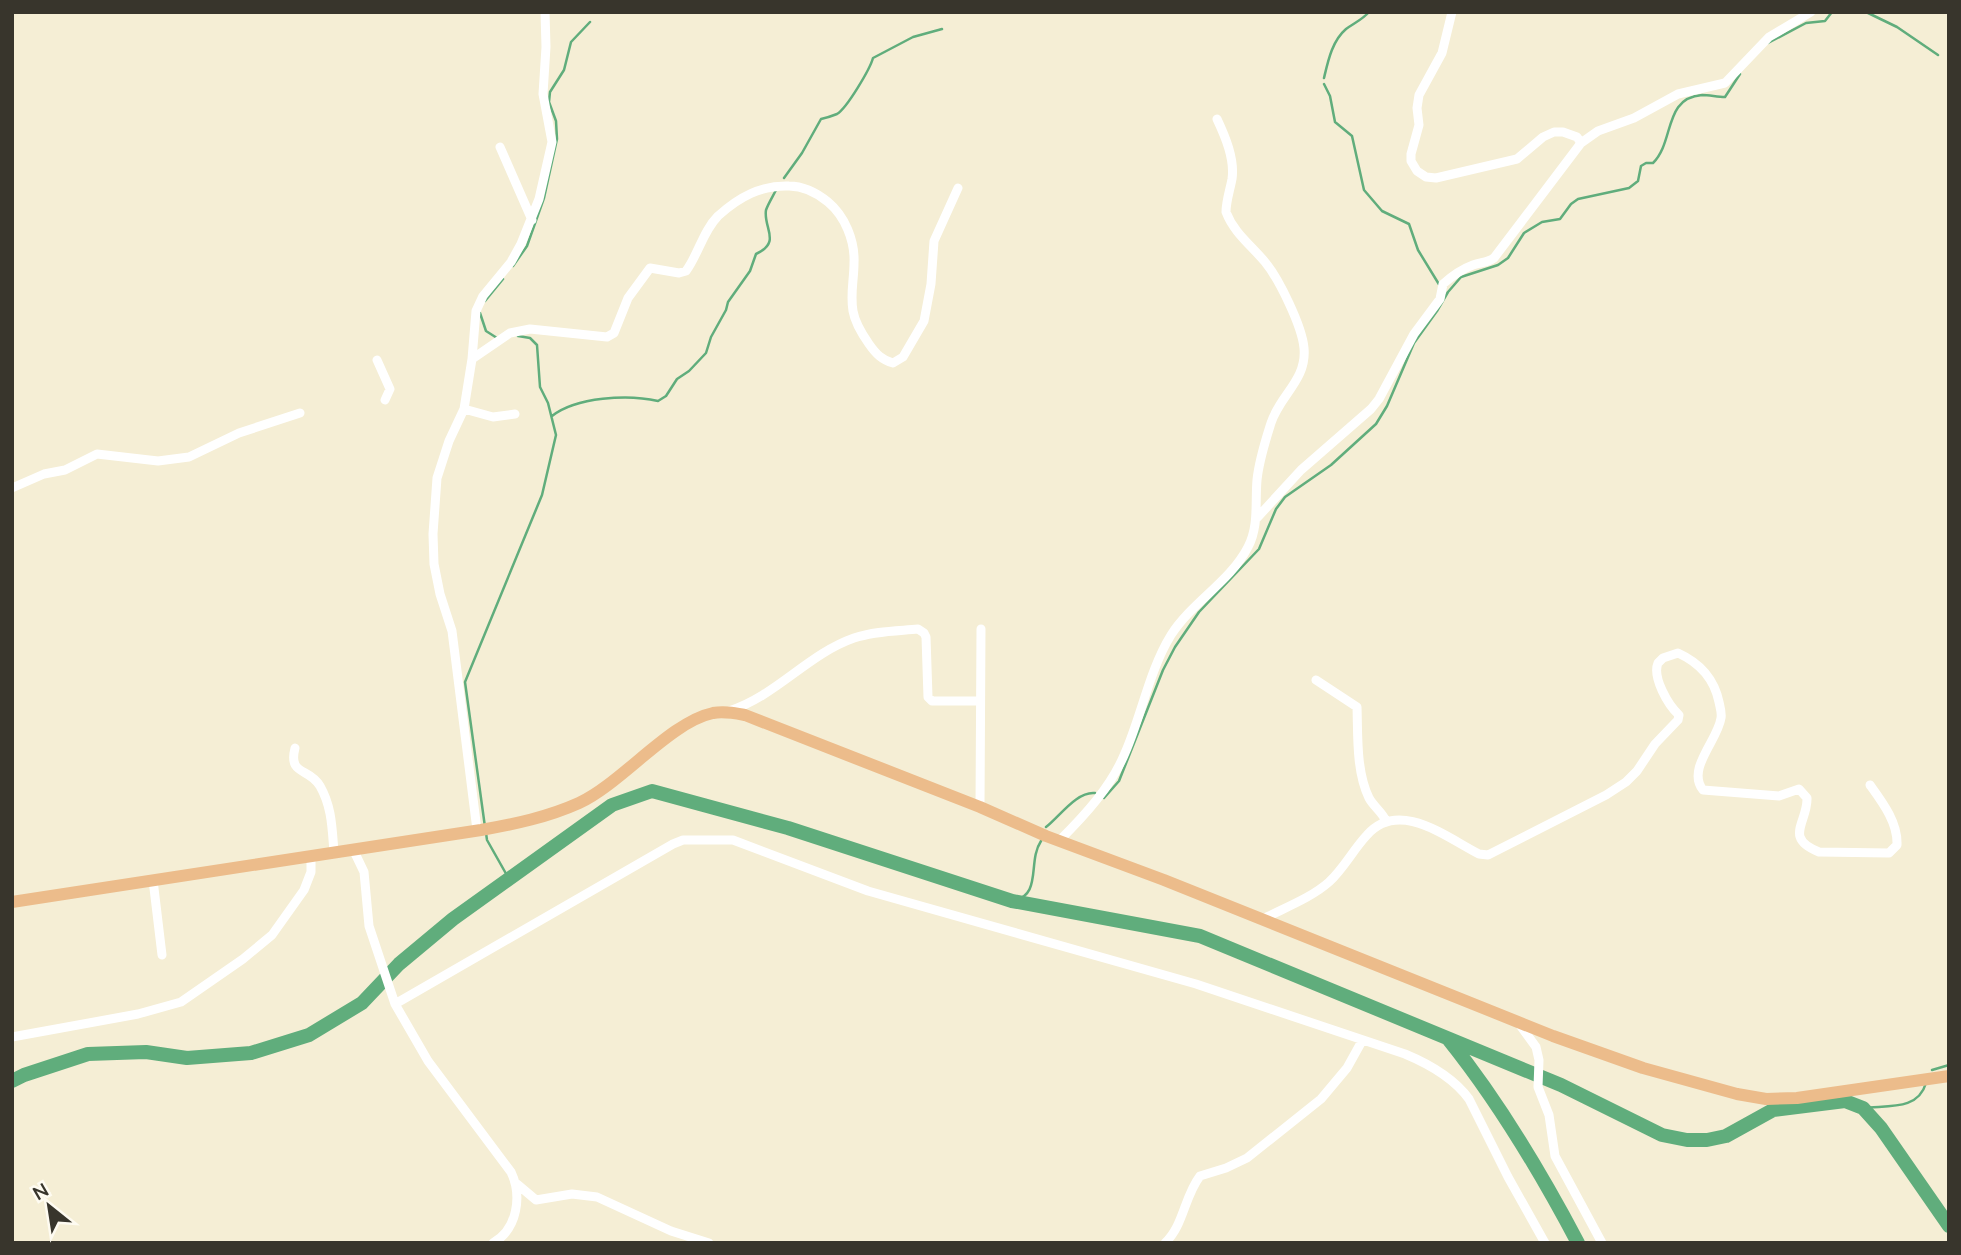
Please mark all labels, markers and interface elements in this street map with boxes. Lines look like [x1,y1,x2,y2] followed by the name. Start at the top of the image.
[14,1171,84,1241] north arrow
[28,1177,53,1205] text: N

